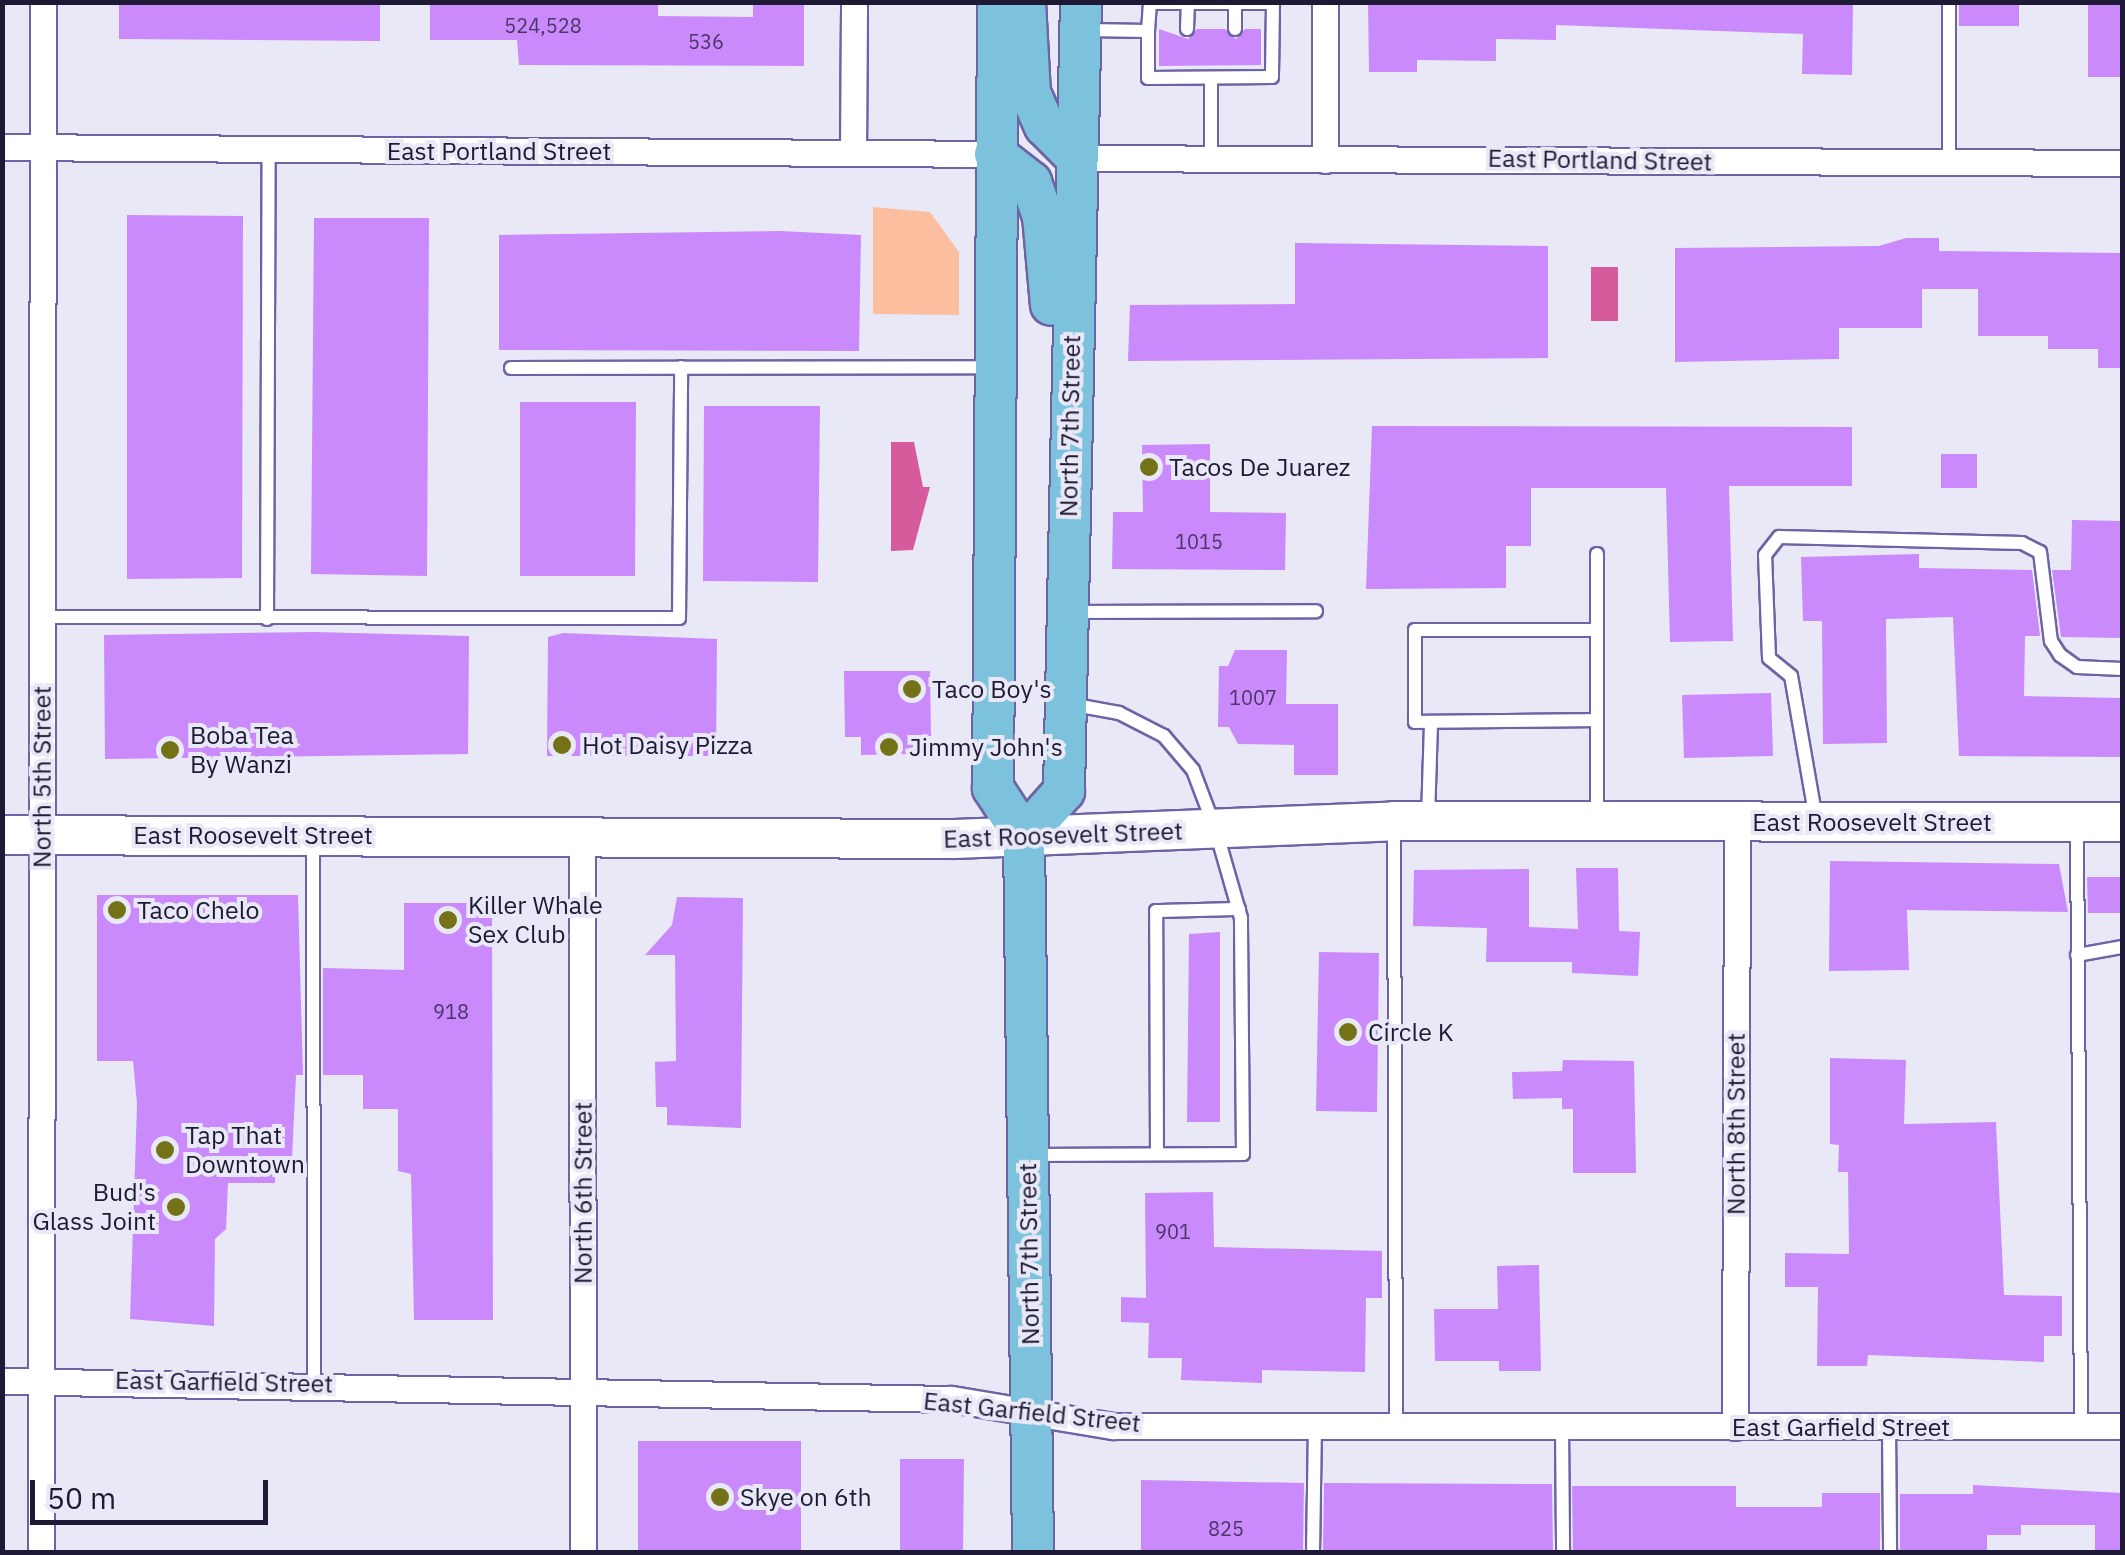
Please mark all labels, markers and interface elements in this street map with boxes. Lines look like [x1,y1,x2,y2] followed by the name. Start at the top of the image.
[504,13,582,37] house number: 524,528
[688,29,724,53] house number: 536
[387,136,611,166] street label: East Portland Street
[1487,143,1713,177] street label: East Portland Street
[1053,335,1087,517] street label: North 7th Street
[1169,452,1350,482] place label: Tacos De Juarez
[1138,456,1160,478] marker: Tacos De Juarez
[1175,529,1223,553] house number: 1015
[932,674,1052,704] place label: Taco Boy's
[901,678,923,700] marker: Taco Boy's
[1229,685,1277,709] house number: 1007
[27,686,57,868] street label: North 5th Street
[190,721,294,780] place label: Boba Tea By Wanzi
[582,730,753,760] place label: Hot Daisy Pizza
[909,732,1063,762] place label: Jimmy John's
[551,734,573,756] marker: Hot Daisy Pizza
[878,736,900,758] marker: Jimmy John's
[159,739,181,761] marker: Boba Tea By Wanzi
[1752,807,1992,837] street label: East Roosevelt Street
[943,816,1183,854] street label: East Roosevelt Street
[133,820,373,850] street label: East Roosevelt Street
[468,891,603,950] place label: Killer Whale Sex Club
[137,895,259,925] place label: Taco Chelo
[106,899,128,921] marker: Taco Chelo
[437,909,459,931] marker: Killer Whale Sex Club
[433,999,469,1023] house number: 918
[1368,1017,1454,1047] place label: Circle K
[1337,1021,1359,1043] marker: Circle K
[1721,1033,1751,1215] street label: North 8th Street
[568,1102,598,1284] street label: North 6th Street
[185,1121,305,1180] place label: Tap That Downtown
[154,1139,176,1161] marker: Tap That Downtown
[1012,1163,1046,1345] street label: North 7th Street
[32,1178,156,1237] place label: Bud's Glass Joint
[165,1196,187,1218] marker: Bud's Glass Joint
[1155,1219,1191,1243] house number: 901
[115,1365,333,1399] street label: East Garfield Street
[922,1386,1142,1438] street label: East Garfield Street
[1732,1412,1950,1442] street label: East Garfield Street
[35,1460,272,1522] scale bar
[47,1478,116,1517] text: 50 m
[740,1482,872,1512] place label: Skye on 6th
[709,1486,731,1508] marker: Skye on 6th
[1208,1516,1244,1540] house number: 825

